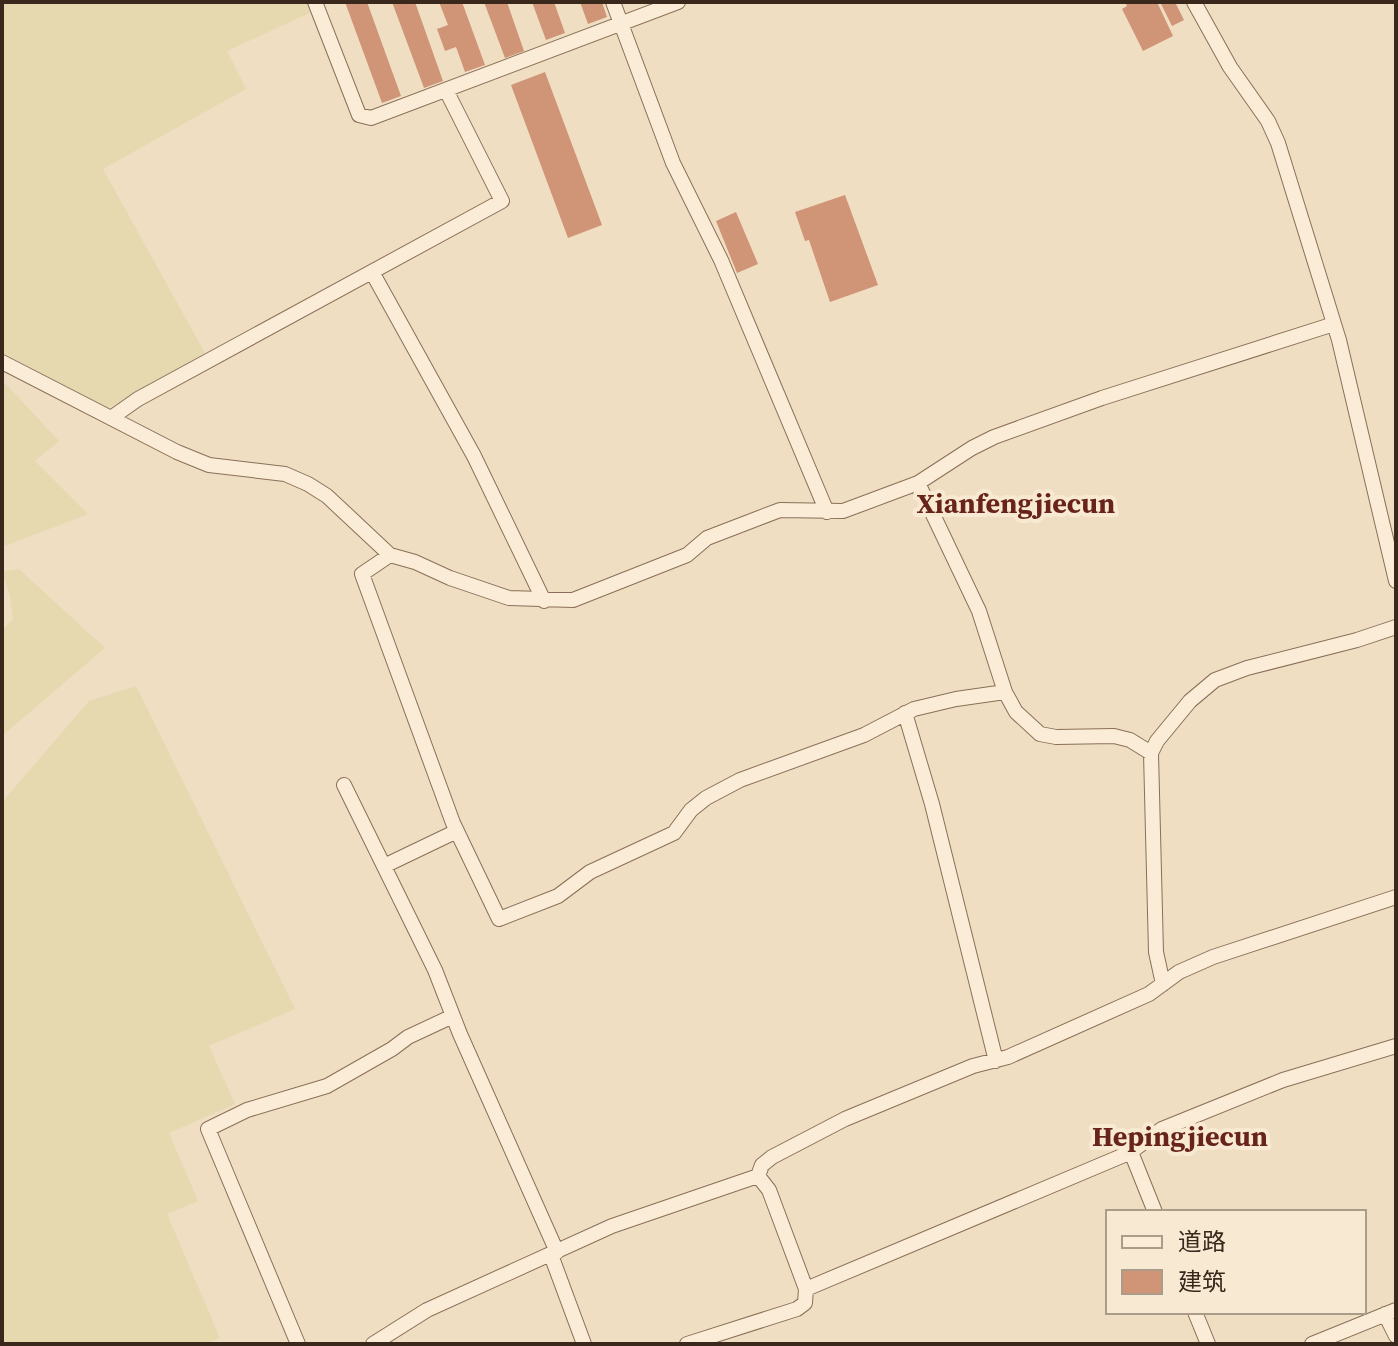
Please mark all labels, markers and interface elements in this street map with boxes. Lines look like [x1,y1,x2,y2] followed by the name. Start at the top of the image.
[917,484,1115,522] district label: Xianfengjiecun
[1092,1117,1268,1155] district label: Hepingjiecun
[1106,1210,1366,1314] legend
[1178,1225,1226,1258] text: 道路
[1178,1265,1226,1298] text: 建筑

